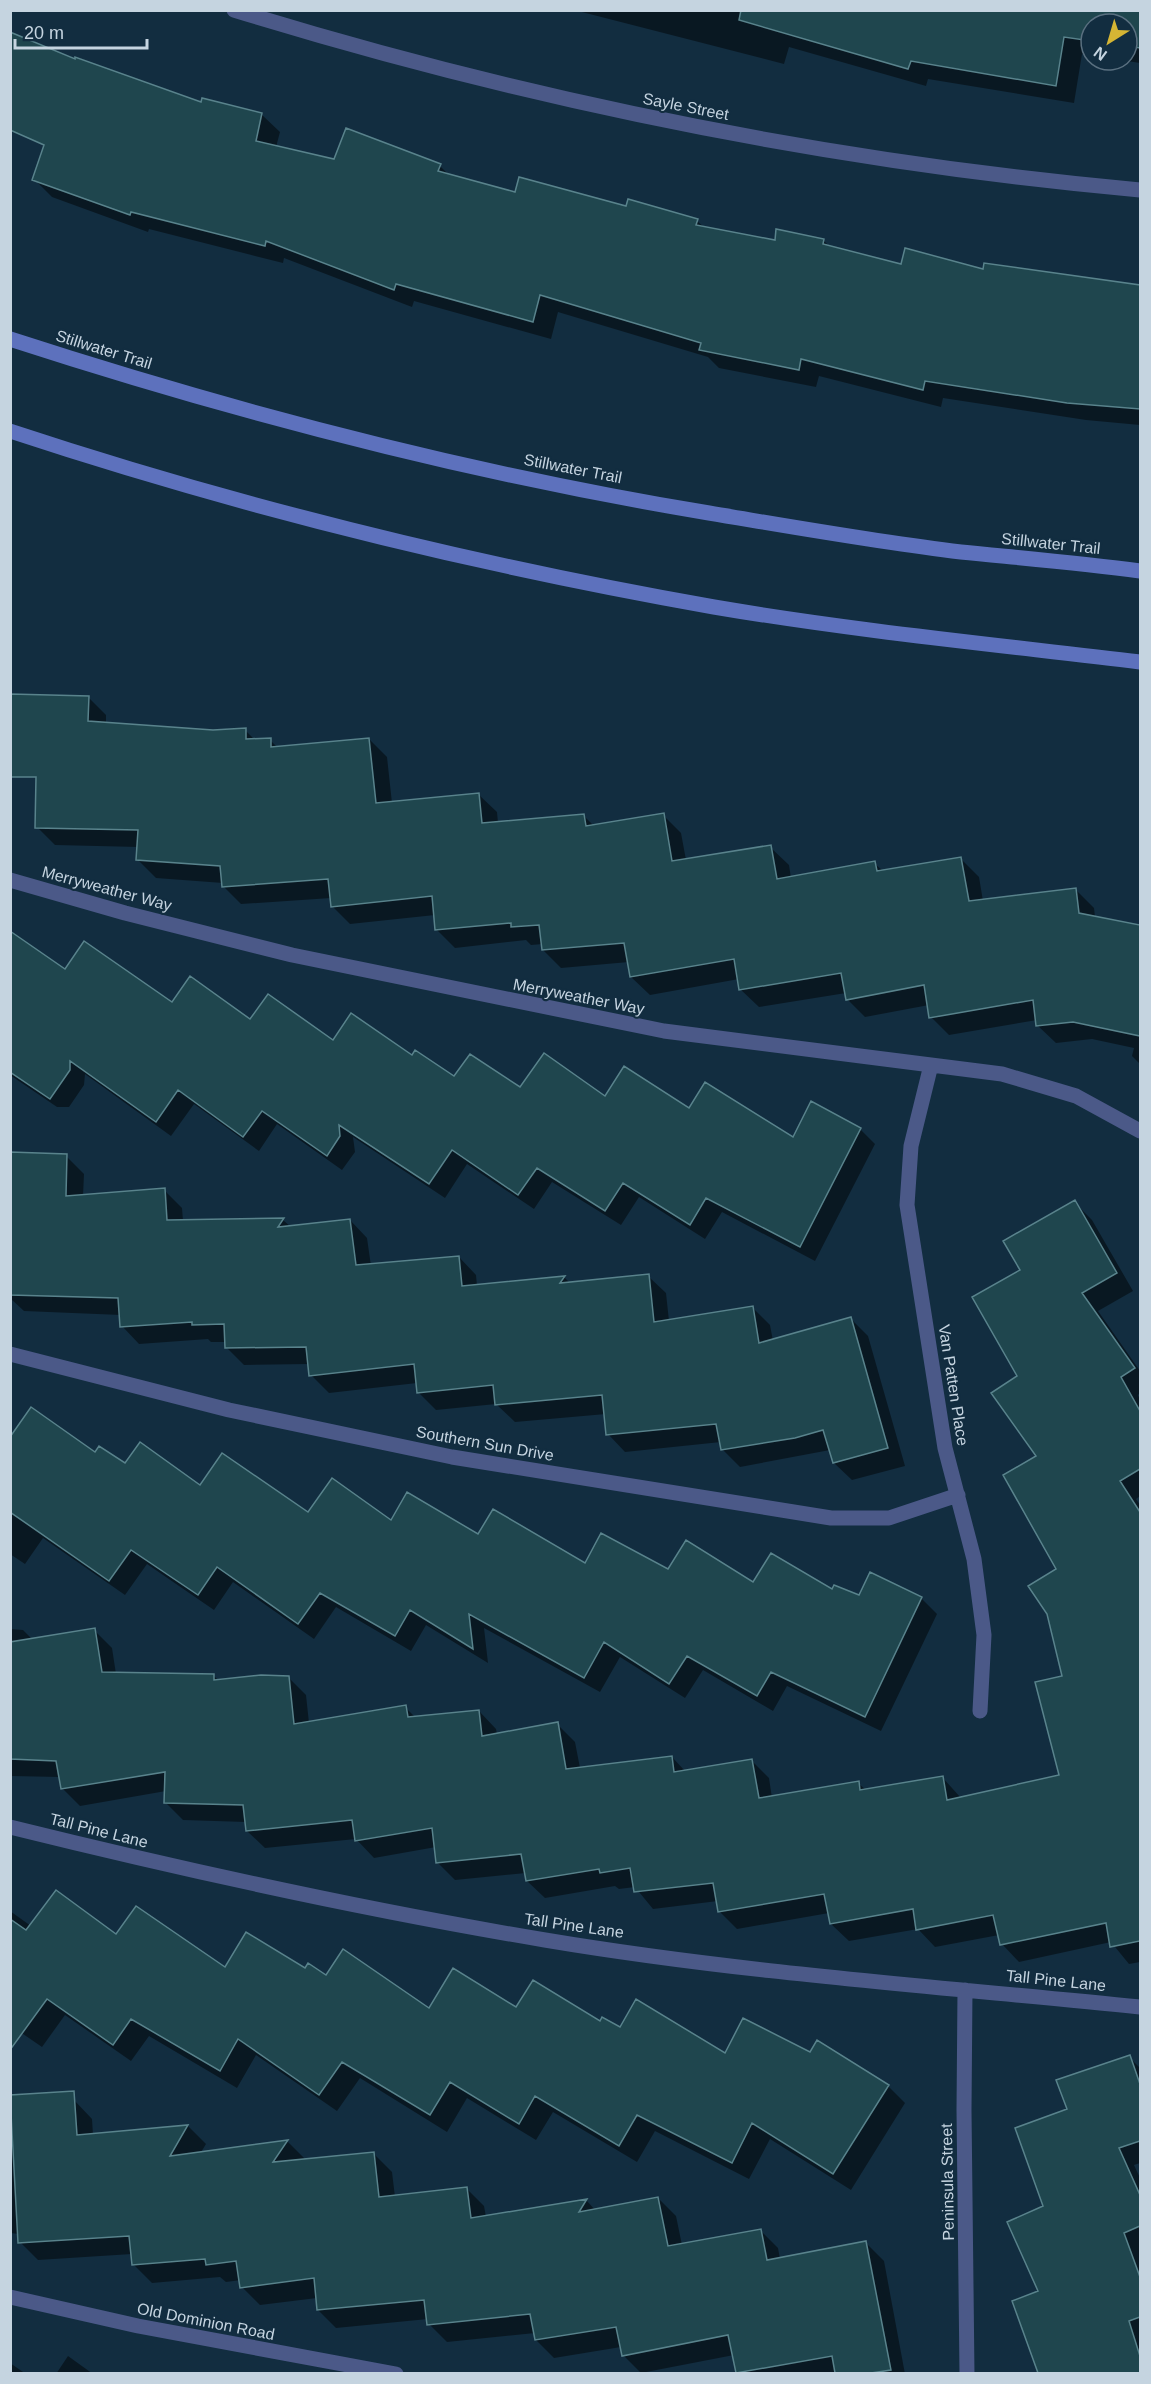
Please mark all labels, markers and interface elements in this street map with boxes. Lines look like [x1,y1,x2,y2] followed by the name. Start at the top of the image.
[15,12,147,50] scale bar
[1079,12,1139,72] north arrow
[24,23,64,43] text: 20 m
[1091,43,1110,64] text: N
[642,90,731,123] street label: Sayle Street
[54,327,154,372] street label: Stillwater Trail
[522,451,623,486] street label: Stillwater Trail
[1001,530,1101,557] street label: Stillwater Trail
[40,863,174,914] street label: Merryweather Way
[512,975,646,1018] street label: Merryweather Way
[936,1323,971,1447] street label: Van Patten Place
[415,1423,555,1464] street label: Southern Sun Drive
[48,1810,150,1851] street label: Tall Pine Lane
[523,1910,625,1941] street label: Tall Pine Lane
[1005,1967,1107,1994] street label: Tall Pine Lane
[938,2123,957,2241] street label: Peninsula Street
[136,2300,276,2343] street label: Old Dominion Road

